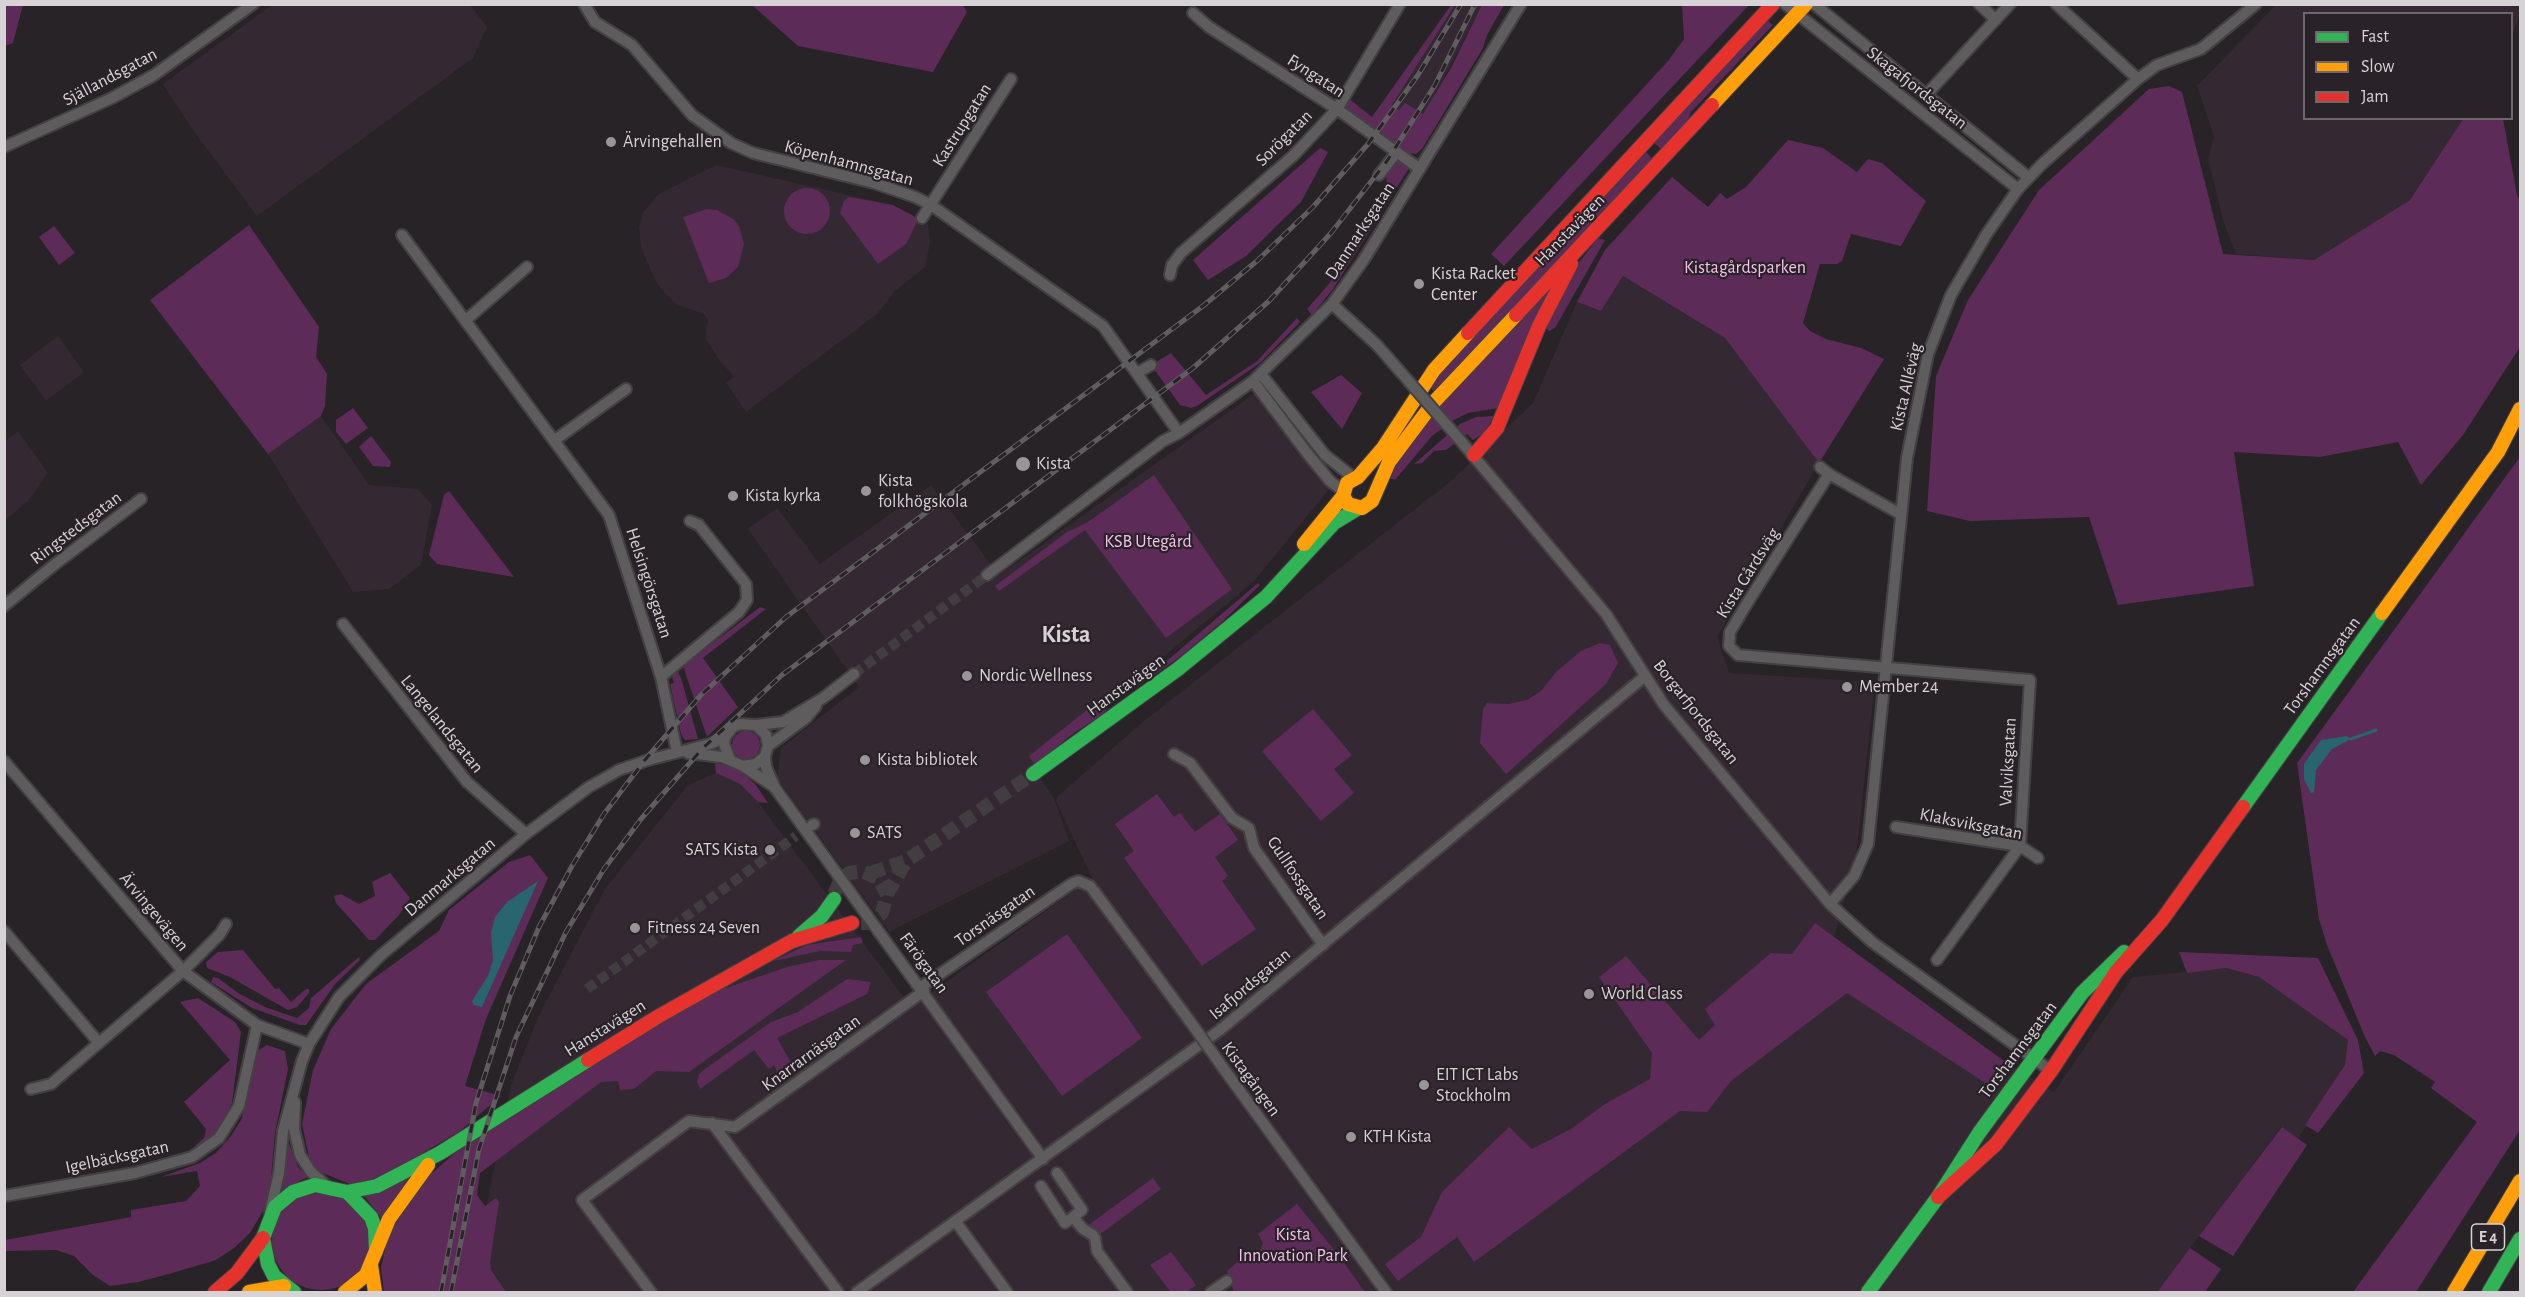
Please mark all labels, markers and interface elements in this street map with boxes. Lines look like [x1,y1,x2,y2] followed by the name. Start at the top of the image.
[2303,12,2513,120] legend
[2361,28,2389,46] text: Fast
[1862,42,1972,134] street label: Skagafjordsgatan
[59,43,161,111] street label: Själlandsgatan
[1283,49,1349,103] street label: Fyngatan
[2361,58,2394,76] text: Slow
[928,79,996,171] street label: Kastrupgatan
[2361,88,2389,106] text: Jam
[1251,105,1317,171] street label: Sorögatan
[623,131,722,153] place label: Ärvingehallen
[604,135,618,149] marker: Ärvingehallen
[782,135,916,191] street label: Köpenhamnsgatan
[1320,178,1400,284] street label: Danmarksgatan
[1530,189,1610,271] street label: Hanstavägen
[1684,257,1806,279] park label: Kistagårdsparken
[1431,263,1516,306] place label: Kista Racket Center
[1412,277,1426,291] marker: Kista Racket Center
[1885,341,1927,433] street label: Kista Alléväg
[1036,453,1071,475] place label: Kista
[1014,455,1032,473] marker: Kista
[878,470,968,512] place label: Kista folkhögskola
[859,484,873,498] marker: Kista folkhögskola
[745,485,821,507] place label: Kista kyrka
[26,487,126,569] street label: Ringstedsgatan
[726,489,740,503] marker: Kista kyrka
[1712,524,1784,622] street label: Kista Gårdsväg
[621,525,677,641] street label: Helsingörsgatan
[1104,531,1192,553] park label: KSB Utegård
[2279,613,2365,719] street label: Torshamnsgatan
[1041,621,1091,649] district label: Kista
[1082,649,1170,721] street label: Hanstavägen
[1648,655,1744,769] street label: Borgarfjordsgatan
[979,665,1092,687] place label: Nordic Wellness
[960,669,974,683] marker: Nordic Wellness
[396,671,488,777] street label: Langelandsgatan
[1859,676,1939,698] place label: Member 24
[1840,680,1854,694] marker: Member 24
[1995,717,2021,807] street label: Valviksgatan
[877,749,977,771] place label: Kista bibliotek
[858,753,872,767] marker: Kista bibliotek
[1918,803,2024,845] street label: Klaksviksgatan
[867,822,902,844] place label: SATS
[848,826,862,840] marker: SATS
[1262,832,1334,924] street label: Gullfossgatan
[400,833,500,921] street label: Danmarksgatan
[685,839,758,861] place label: SATS Kista
[763,843,777,857] marker: SATS Kista
[115,868,193,956] street label: Ärvingevägen
[951,880,1039,952] street label: Torsnäsgatan
[647,917,760,939] place label: Fitness 24 Seven
[628,921,642,935] marker: Fitness 24 Seven
[895,928,953,998] street label: Färögatan
[1205,944,1295,1024] street label: Isafjordsgatan
[1601,983,1683,1005] place label: World Class
[1582,987,1596,1001] marker: World Class
[560,995,650,1061] street label: Hanstavägen
[1974,997,2062,1103] street label: Torshamnsgatan
[757,1010,865,1096] street label: Knarrarnäsgatan
[1217,1037,1285,1121] street label: Kistagången
[1436,1064,1518,1106] place label: EIT ICT Labs Stockholm
[1417,1078,1431,1092] marker: EIT ICT Labs Stockholm
[1363,1126,1432,1148] place label: KTH Kista
[1344,1130,1358,1144] marker: KTH Kista
[63,1135,171,1179] street label: Igelbäcksgatan
[1238,1224,1348,1266] park label: Kista Innovation Park
[2472,1224,2504,1250] road number: E 4

